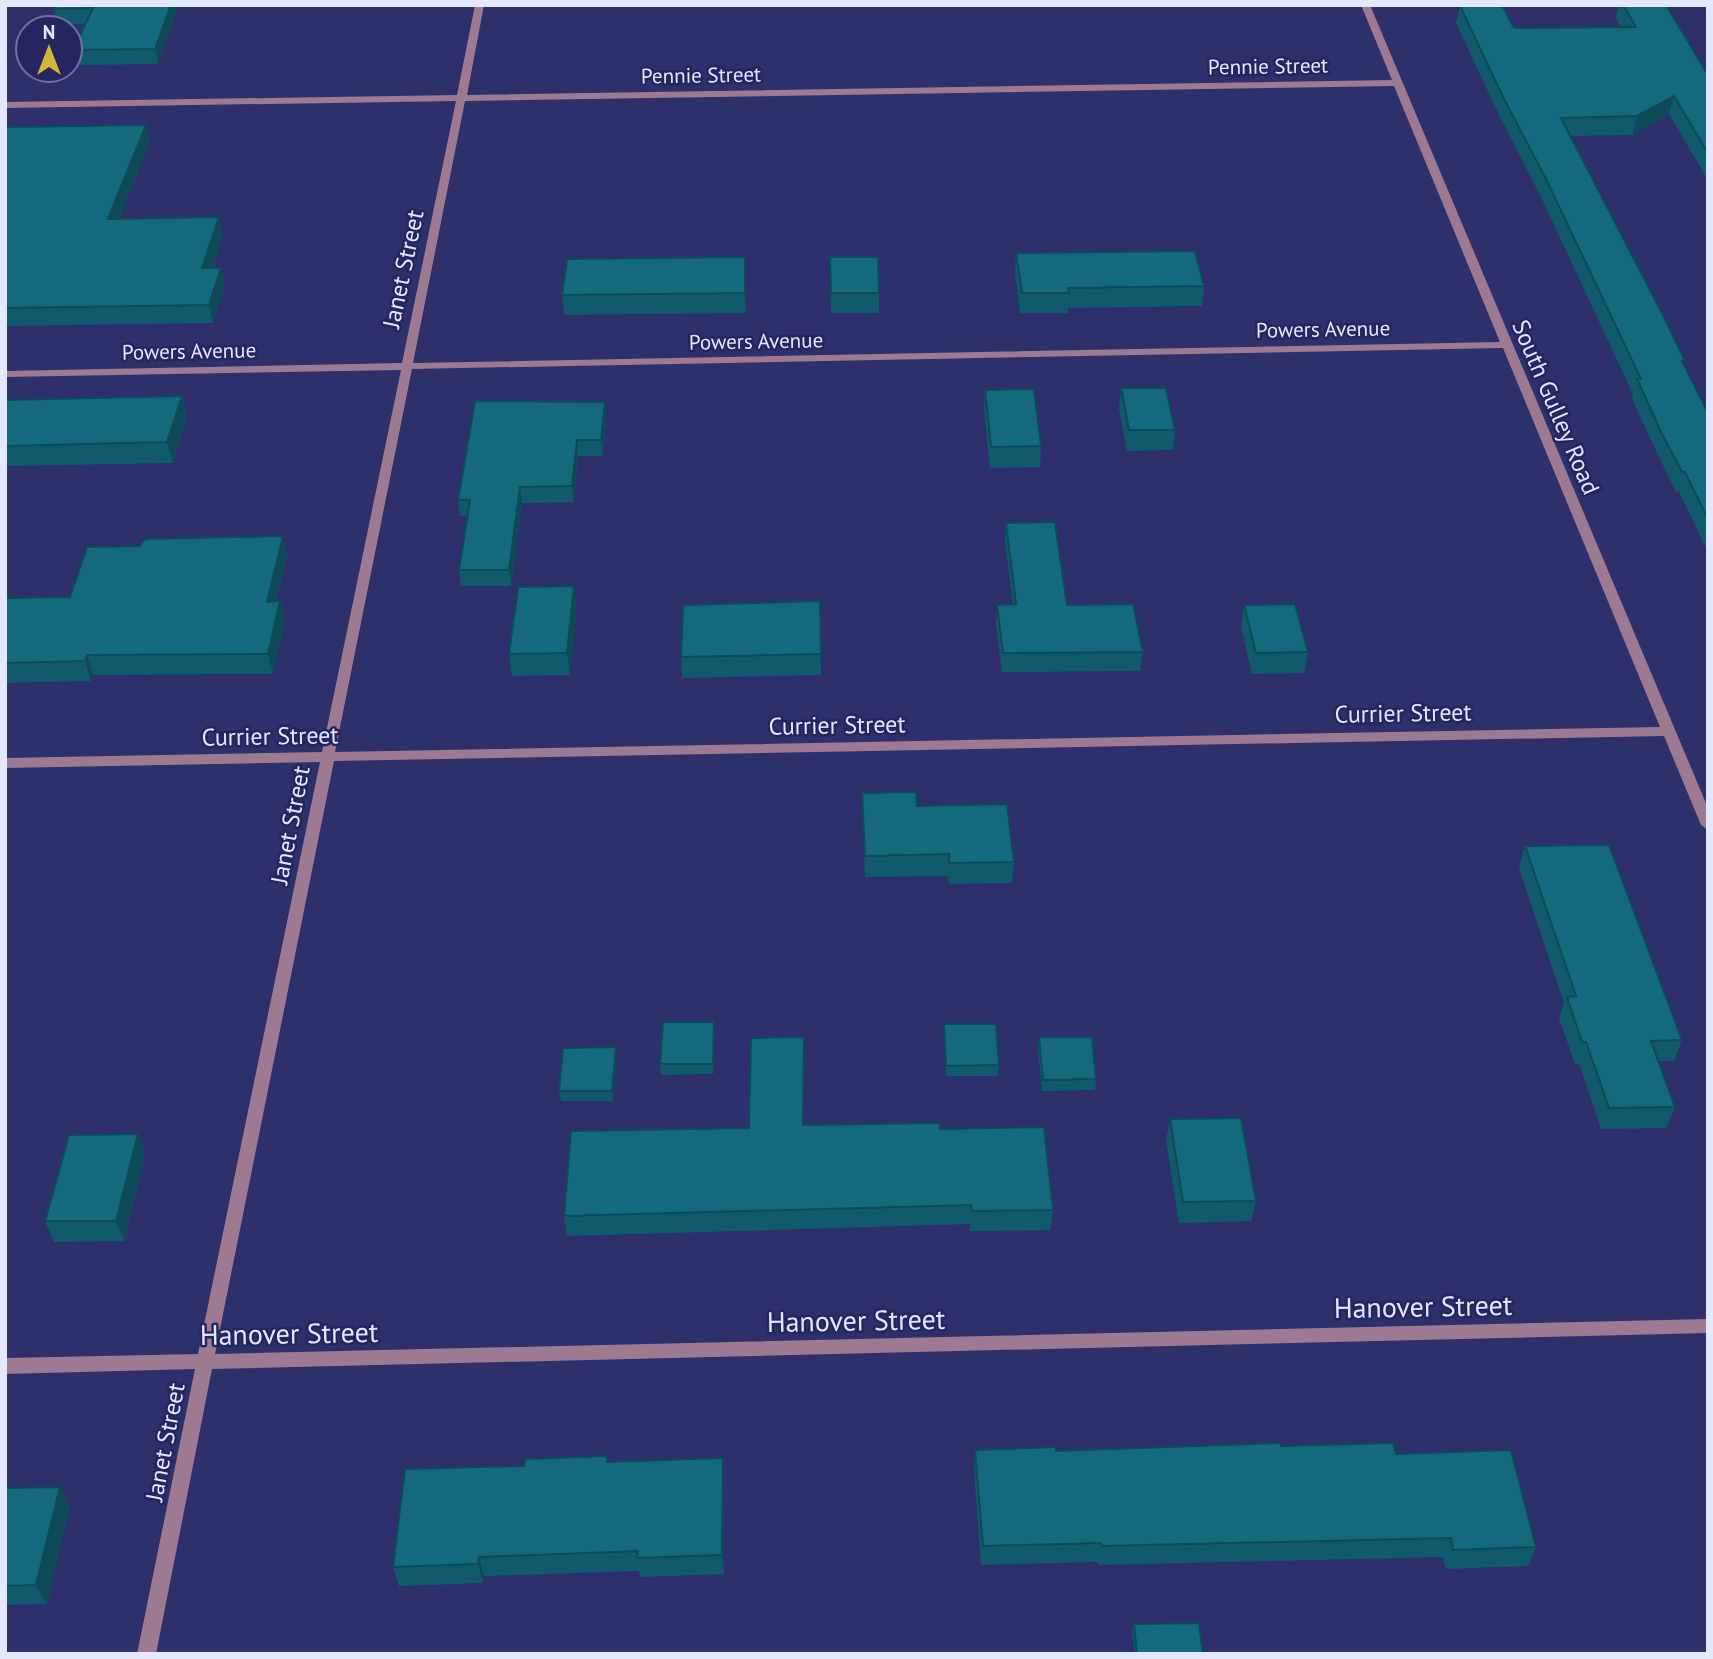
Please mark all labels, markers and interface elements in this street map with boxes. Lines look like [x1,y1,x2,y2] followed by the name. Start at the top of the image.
[14,14,84,84] north arrow
[43,20,55,44] text: N
[1208,51,1328,81] street label: Pennie Street
[641,60,761,90] street label: Pennie Street
[375,207,431,332] street label: Janet Street
[1256,314,1390,344] street label: Powers Avenue
[1505,315,1607,499] street label: South Gulley Road
[689,326,823,356] street label: Powers Avenue
[122,336,256,366] street label: Powers Avenue
[1334,696,1472,730] street label: Currier Street
[768,708,906,742] street label: Currier Street
[201,719,339,753] street label: Currier Street
[263,763,317,888] street label: Janet Street
[1333,1286,1513,1326] street label: Hanover Street
[766,1300,946,1340] street label: Hanover Street
[199,1313,379,1353] street label: Hanover Street
[138,1380,192,1505] street label: Janet Street

